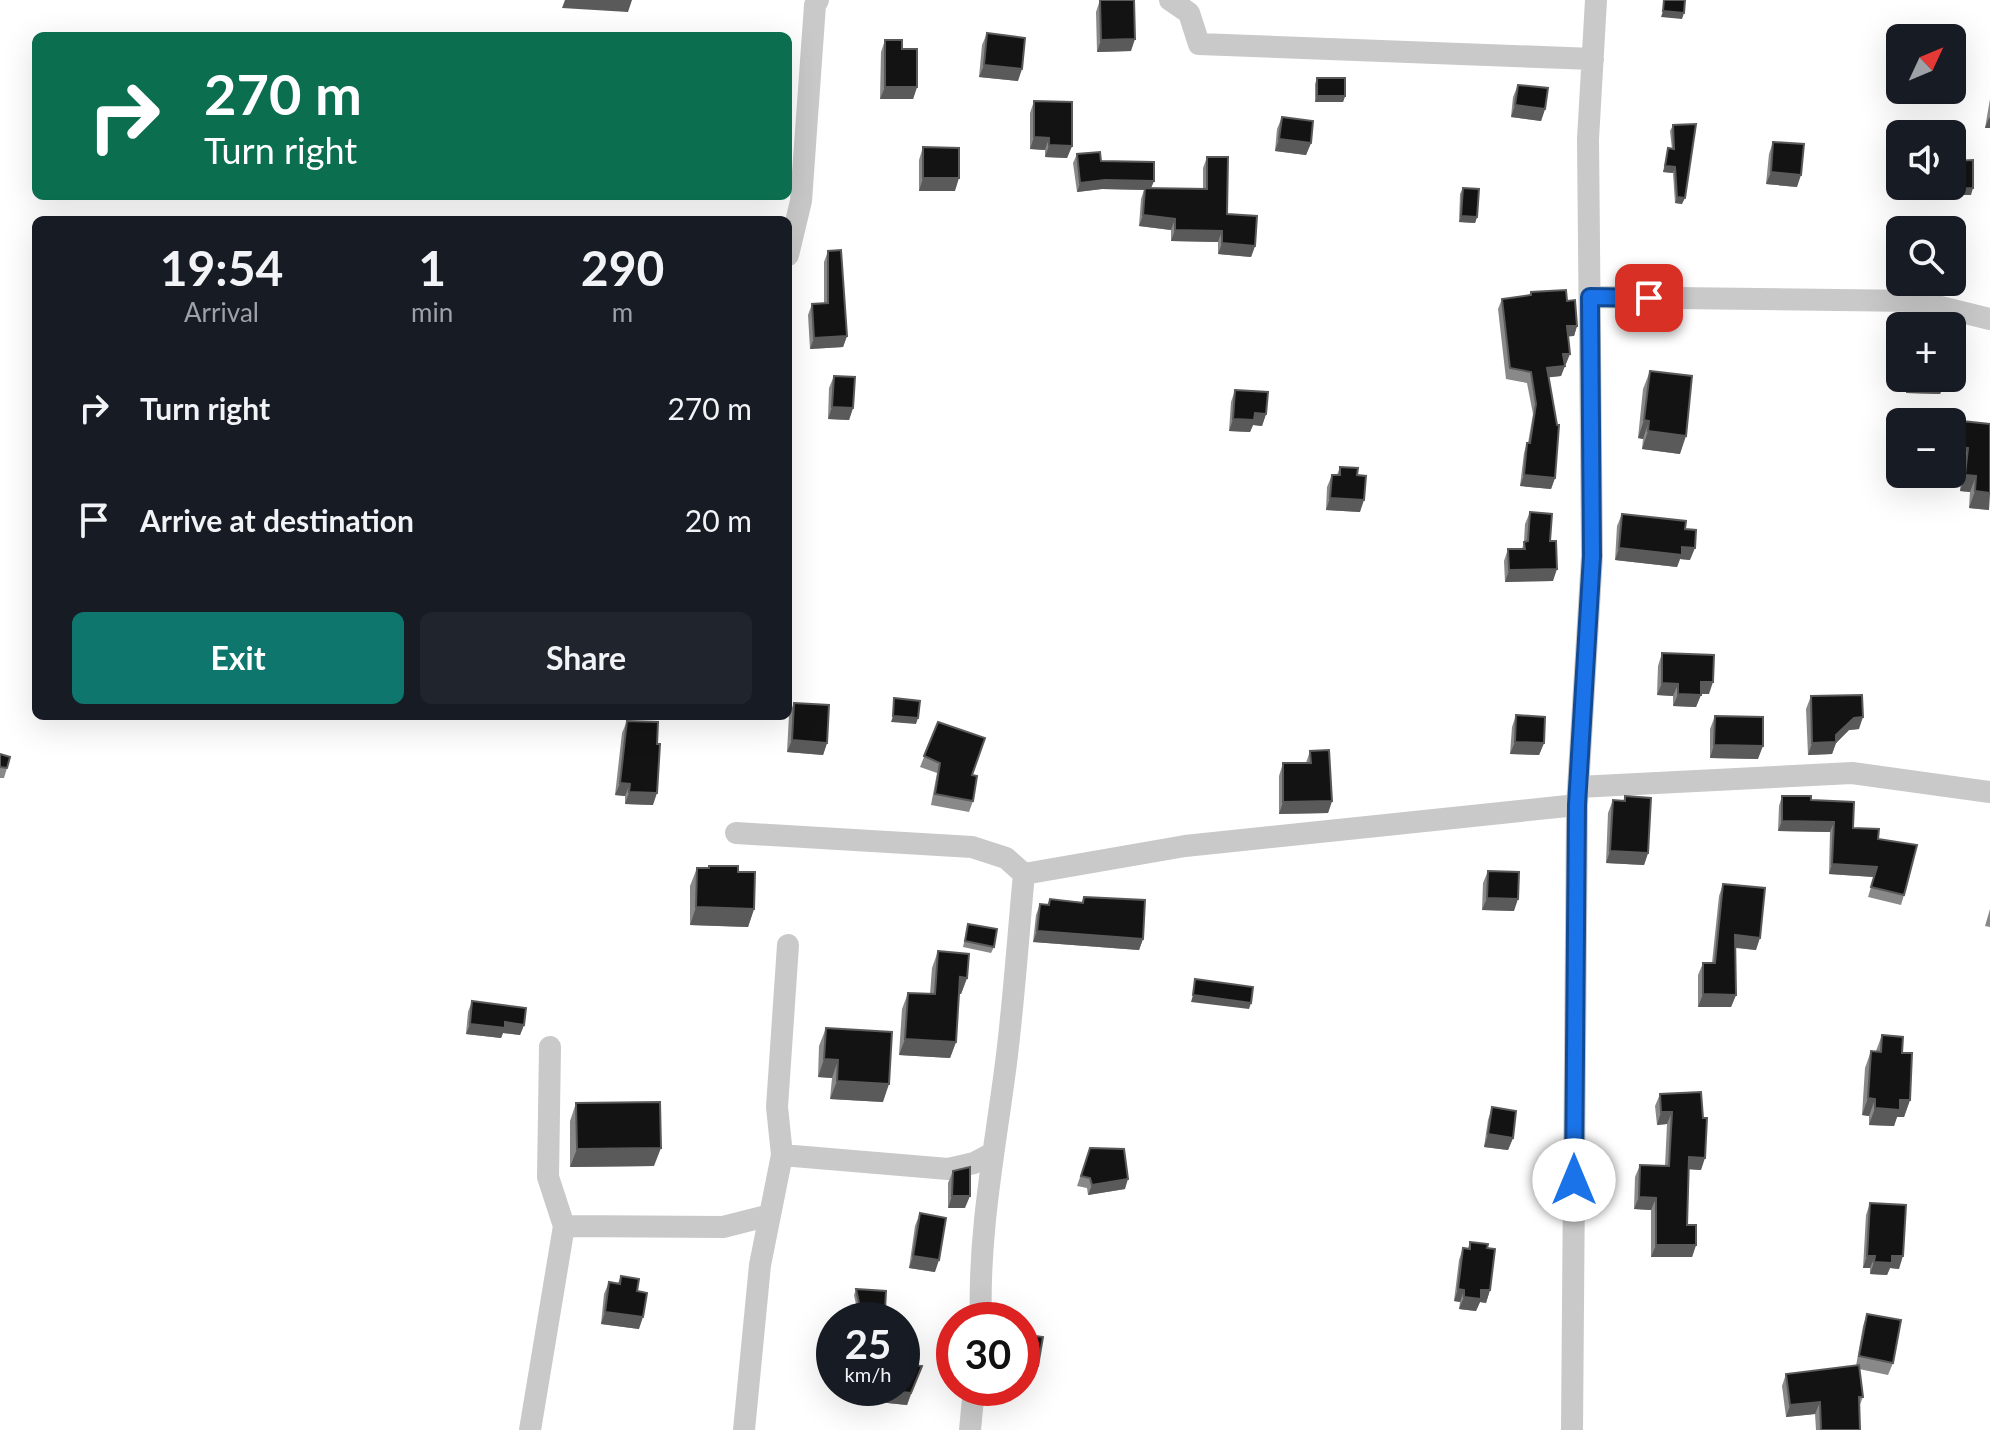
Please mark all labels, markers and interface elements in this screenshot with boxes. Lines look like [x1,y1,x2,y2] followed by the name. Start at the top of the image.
[1886,24,1966,104] north arrow
[1886,24,1966,488] map controls
[204,60,362,127] text: 270 m
[72,64,176,168] icon: right
[1886,120,1966,200] button: sound
[204,128,357,172] text: Turn right
[1886,216,1966,296] button: search
[160,239,283,296] text: 19:54
[418,239,446,296] text: 1
[581,239,664,296] text: 290
[1615,264,1683,332] pin
[1627,276,1671,320] icon: arrive
[184,296,259,328] text: Arrival
[411,296,453,328] text: min
[612,296,633,328] text: m
[1886,312,1966,392] button: +
[72,386,116,430] icon: right
[140,390,270,426] text: Turn right
[667,390,752,426] text: 270 m
[1886,408,1966,488] button: −
[72,498,116,542] icon: arrive
[140,502,414,538] text: Arrive at destination
[685,502,752,538] text: 20 m
[72,612,404,704] button: Exit
[420,612,752,704] button: Share
[1532,1138,1616,1222] position arrow
[936,1302,1040,1406] speed limit sign: 30
[845,1320,891,1368] text: 25
[845,1362,891,1386] text: km/h

